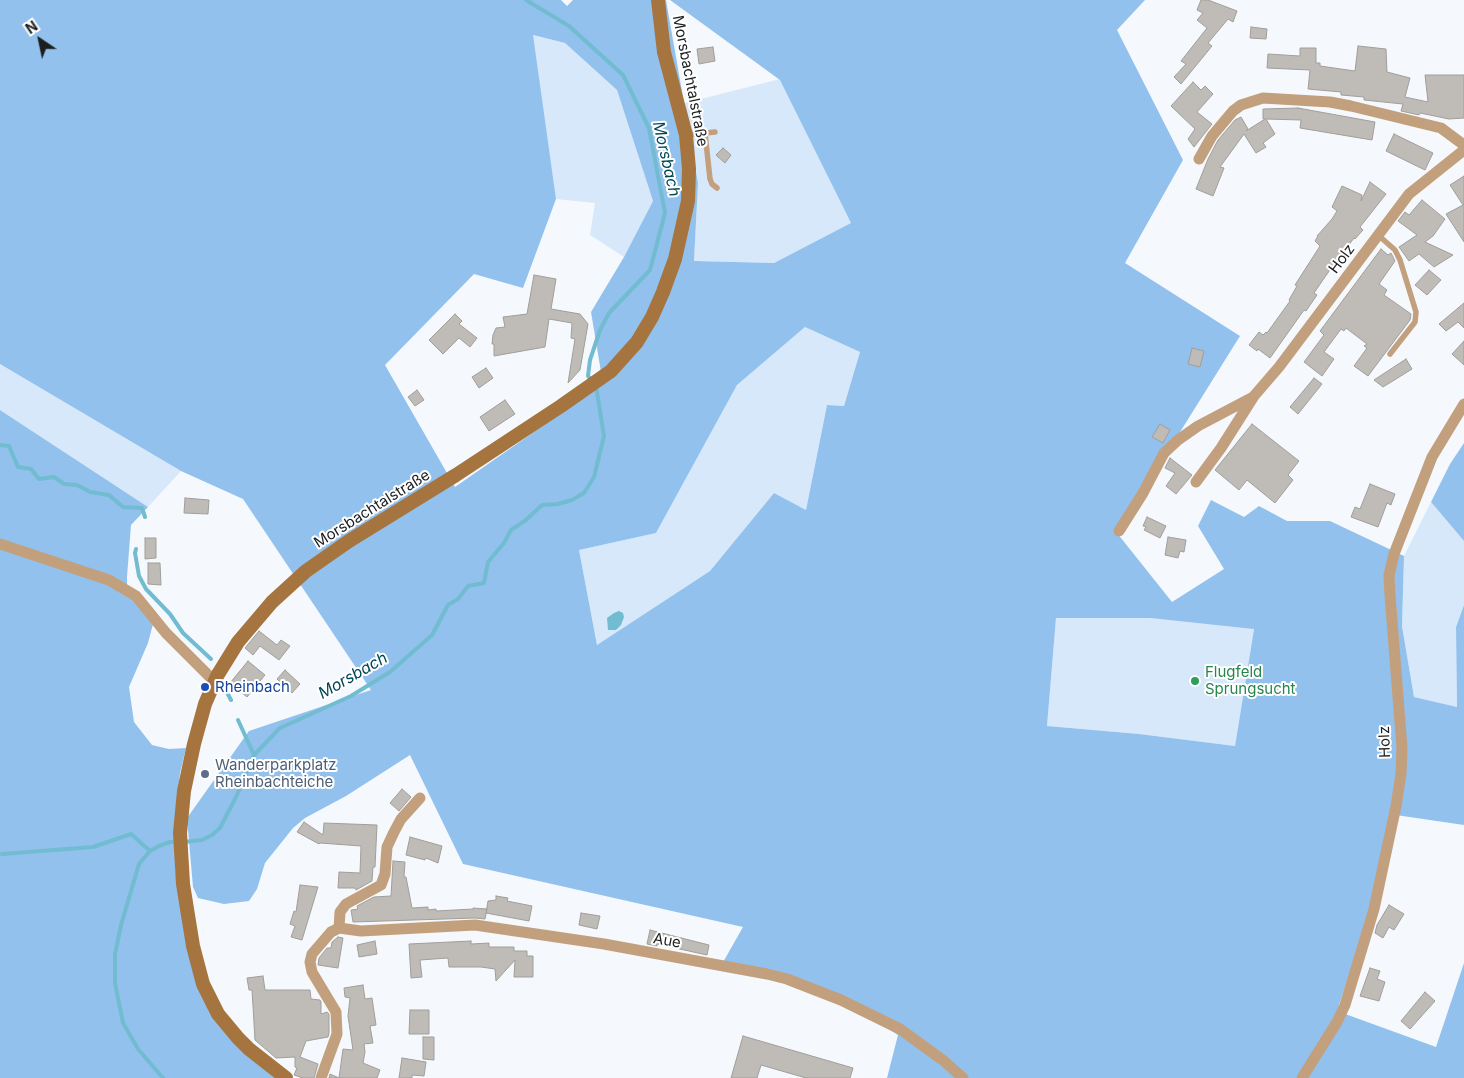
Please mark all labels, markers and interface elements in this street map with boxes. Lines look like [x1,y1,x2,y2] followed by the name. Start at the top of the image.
[668,14,712,148] street label: Morsbachtalstraße
[15,15,65,65] north arrow
[22,17,41,37] text: N
[648,119,684,199] water label: Morsbach
[1325,241,1359,277] street label: Holz
[311,466,433,552] street label: Morsbachtalstraße
[315,648,391,704] water label: Morsbach
[1205,663,1296,698] place label: Flugfeld Sprungsucht
[1189,675,1201,687] marker: Flugfeld Sprungsucht
[215,678,290,696] place label: Rheinbach
[199,681,211,693] marker: Rheinbach
[1375,726,1395,758] street label: Holz
[215,756,336,791] place label: Wanderparkplatz Rheinbachteiche
[199,768,211,780] marker: Wanderparkplatz Rheinbachteiche
[652,930,682,952] street label: Aue

